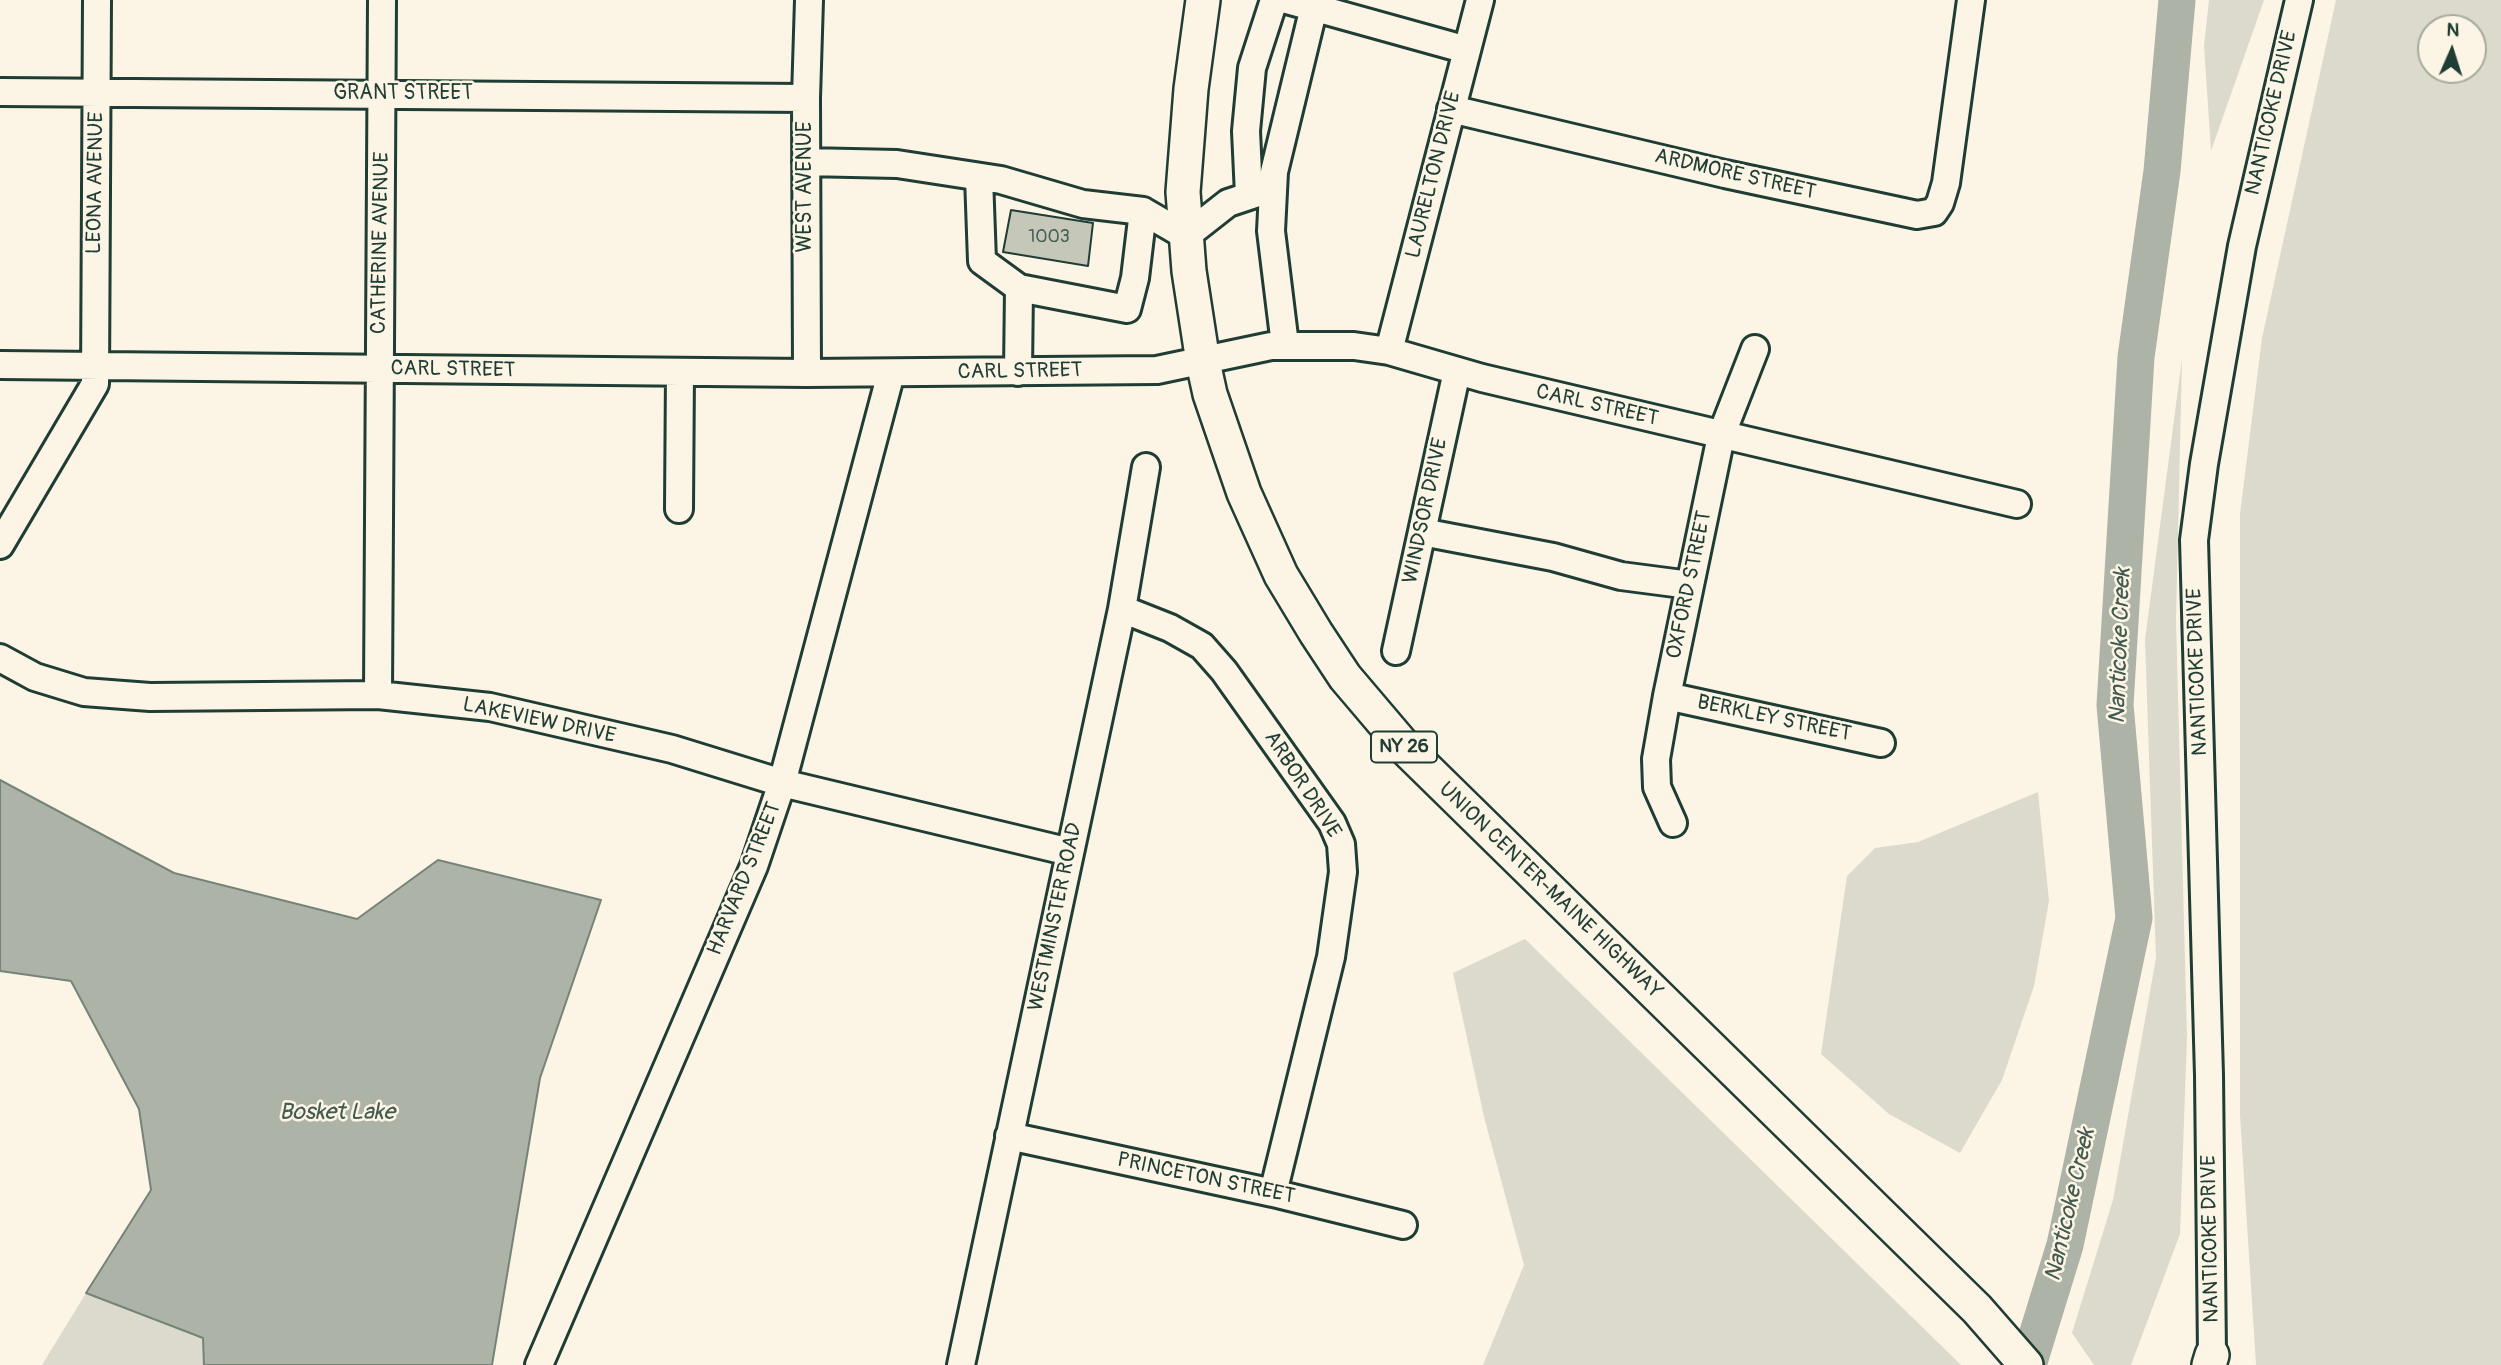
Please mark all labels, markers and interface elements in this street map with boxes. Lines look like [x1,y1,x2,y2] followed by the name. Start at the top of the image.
[2417,14,2487,84] north arrow
[2446,18,2460,42] text: N
[2241,28,2303,198] street label: NANTICOKE DRIVE
[333,81,473,107] street label: GRANT STREET
[1401,89,1467,261] street label: LAURELTON DRIVE
[82,112,110,254] street label: LEONA AVENUE
[793,121,819,253] street label: WEST AVENUE
[1652,144,1818,206] street label: ARDMORE STREET
[367,152,395,334] street label: CATHERINE AVENUE
[1028,226,1070,248] house number: 1003
[390,356,516,384] street label: CARL STREET
[957,358,1083,386] street label: CARL STREET
[1533,380,1661,432] street label: CARL STREET
[1398,436,1454,586] street label: WINDSOR DRIVE
[1662,509,1718,661] street label: OXFORD STREET
[2104,568,2138,724] water label: Nanticoke Creek
[2182,588,2214,756] street label: NANTICOKE DRIVE
[1695,690,1853,748] street label: BERKLEY STREET
[460,692,618,750] street label: LAKEVIEW DRIVE
[1258,727,1346,843] street label: ARBOR DRIVE
[1371,732,1437,762] road number: NY 26
[1433,777,1667,1005] street label: UNION CENTER-MAINE HIGHWAY
[703,799,787,959] street label: HARVARD STREET
[1024,821,1088,1013] street label: WESTMINSTER ROAD
[279,1099,395,1127] water label: Bosket Lake
[2040,1126,2102,1284] water label: Nanticoke Creek
[1115,1148,1297,1210] street label: PRINCETON STREET
[2197,1155,2225,1323] street label: NANTICOKE DRIVE

